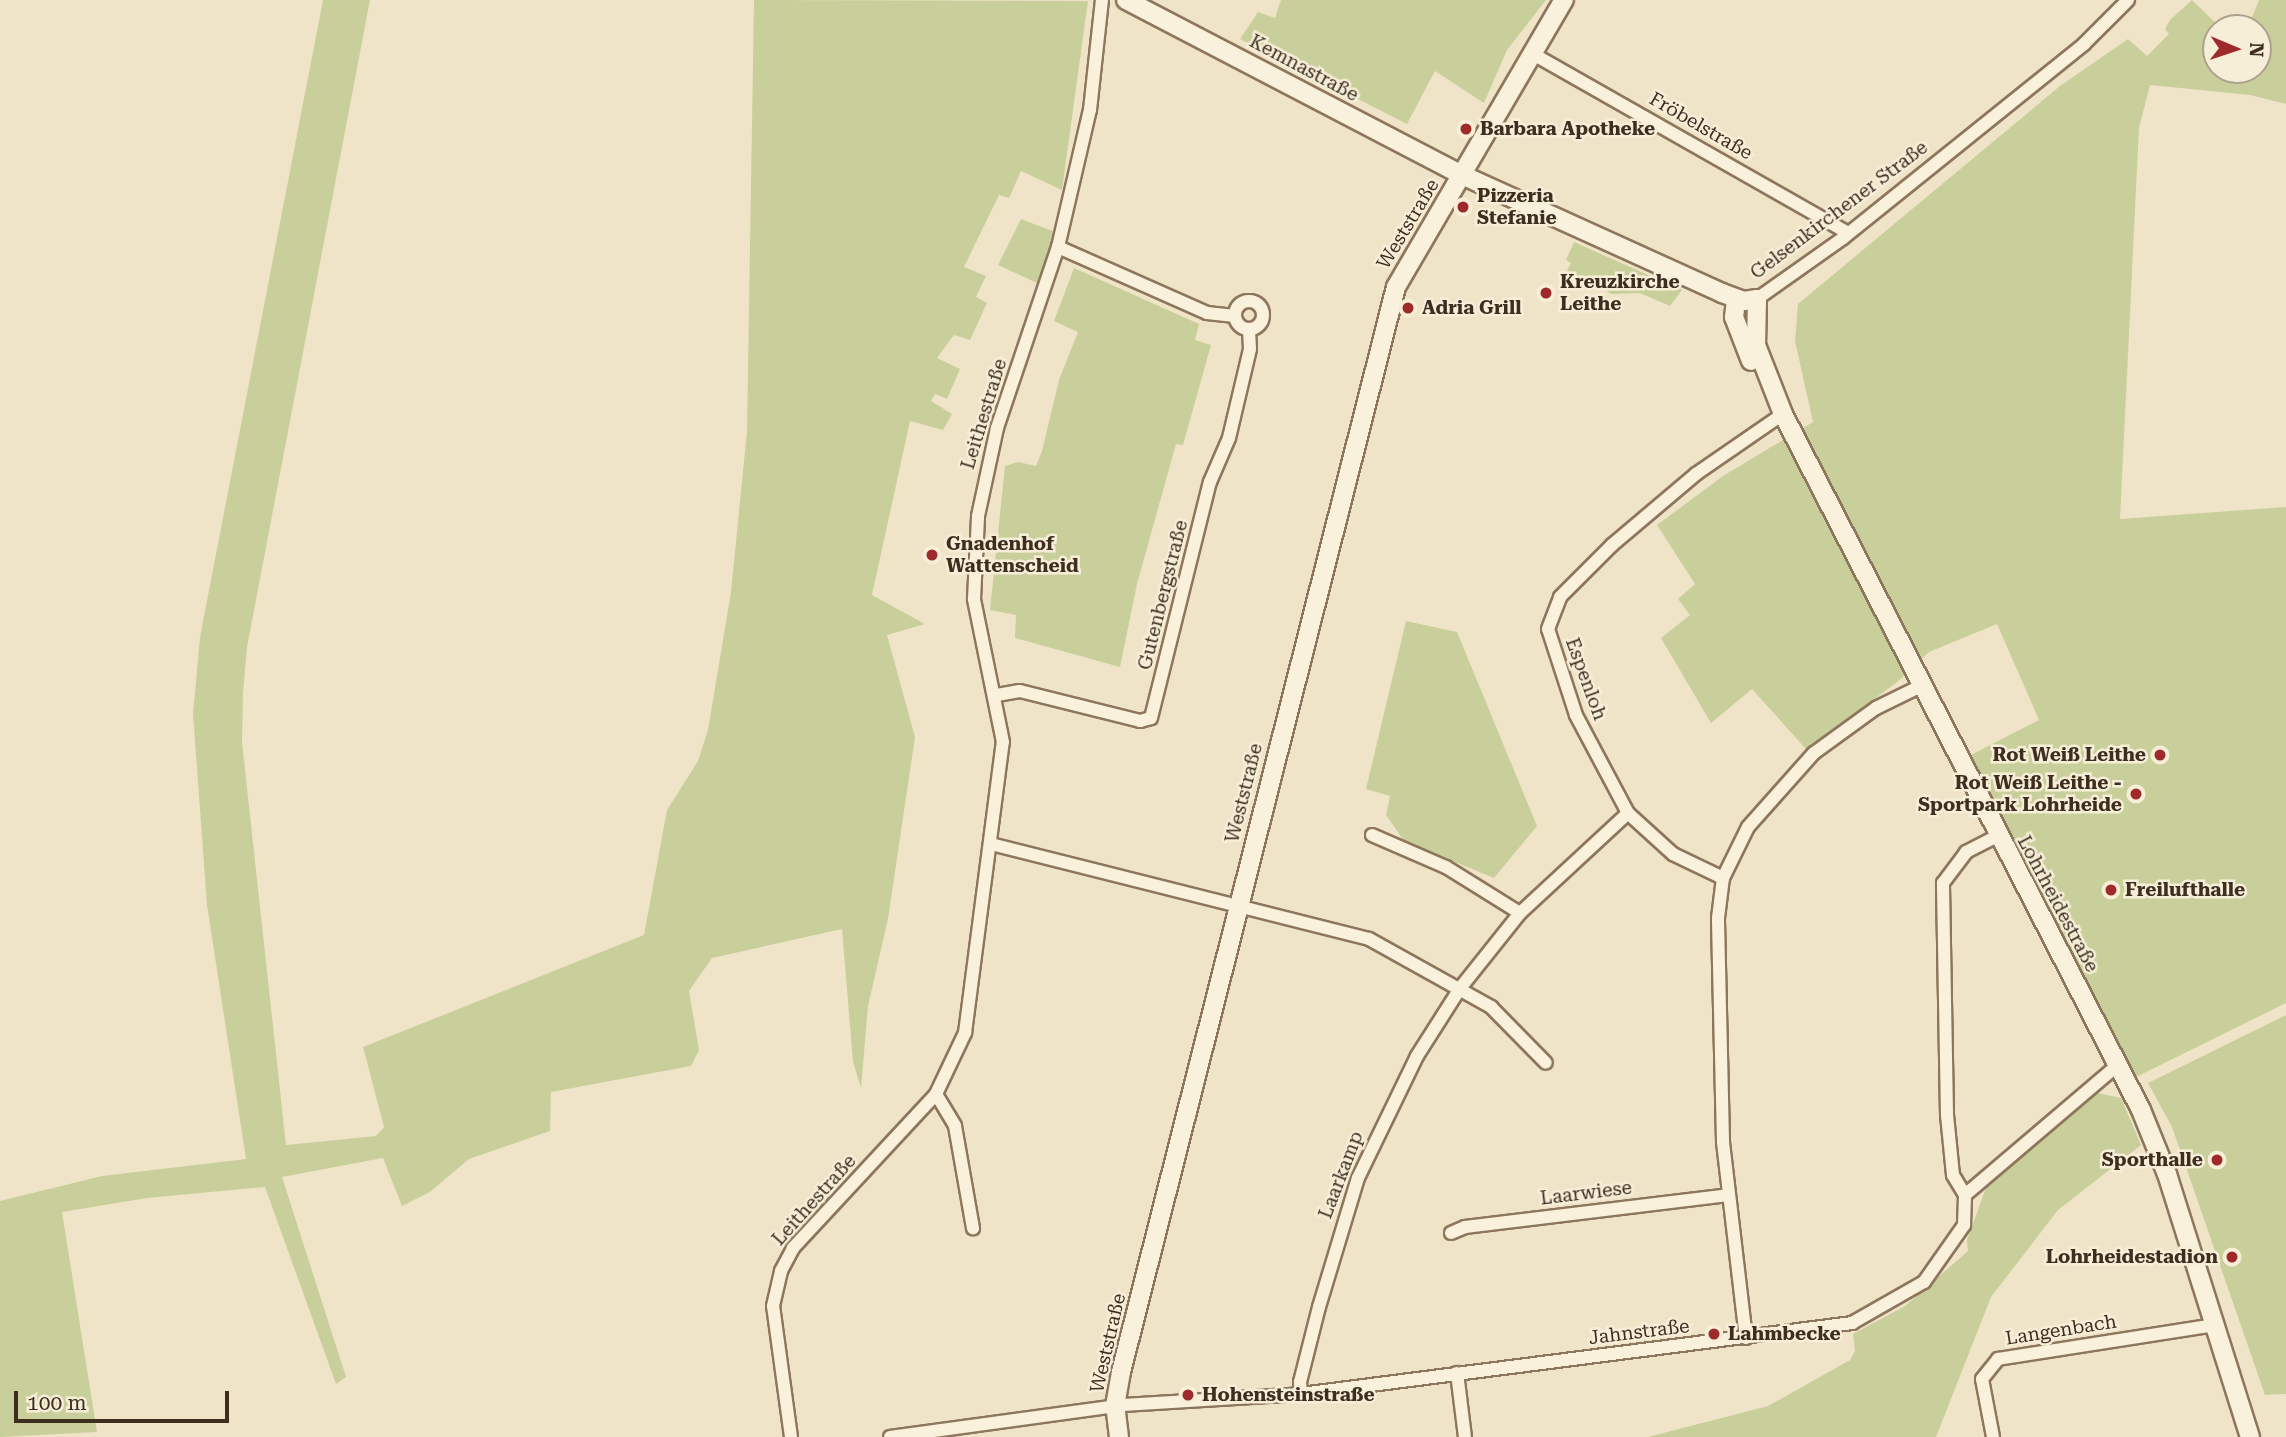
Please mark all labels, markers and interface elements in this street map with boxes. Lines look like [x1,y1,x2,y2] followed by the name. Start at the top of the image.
[2202,14,2272,84] north arrow
[1246,30,1362,106] street label: Kemnastraße
[2245,42,2268,57] text: N
[1645,87,1757,165] street label: Fröbelstraße
[1480,118,1655,140] place label: Barbara Apotheke
[1458,121,1474,137] marker: Barbara Apotheke
[1746,136,1932,284] street label: Gelsenkirchener Straße
[1372,175,1444,273] street label: Weststraße
[1477,185,1557,229] place label: Pizzeria Stefanie
[1455,199,1471,215] marker: Pizzeria Stefanie
[1560,271,1680,315] place label: Kreuzkirche Leithe
[1538,285,1554,301] marker: Kreuzkirche Leithe
[1422,297,1521,319] place label: Adria Grill
[1400,300,1416,316] marker: Adria Grill
[956,356,1012,472] street label: Leithestraße
[1133,518,1193,672] street label: Gutenbergstraße
[946,533,1079,577] place label: Gnadenhof Wattenscheid
[924,547,940,563] marker: Gnadenhof Wattenscheid
[1561,635,1611,723] street label: Espenloh
[1221,741,1267,845] street label: Weststraße
[1992,744,2146,766] place label: Rot Weiß Leithe
[2152,747,2168,763] marker: Rot Weiß Leithe
[1918,772,2122,816] place label: Rot Weiß Leithe - Sportpark Lohrheide
[2128,786,2144,802] marker: Rot Weiß Leithe - Sportpark Lohrheide
[2012,832,2104,976] street label: Lohrheidestraße
[2125,879,2245,901] place label: Freilufthalle
[2103,882,2119,898] marker: Freilufthalle
[1314,1128,1368,1222] street label: Laarkamp
[2102,1149,2203,1171] place label: Sporthalle
[767,1150,861,1250] street label: Leithestraße
[2209,1152,2225,1168] marker: Sporthalle
[1539,1176,1633,1210] street label: Laarwiese
[2046,1246,2218,1268] place label: Lohrheidestadion
[2224,1249,2240,1265] marker: Lohrheidestadion
[1085,1291,1131,1395] street label: Weststraße
[2004,1310,2118,1350] street label: Langenbach
[1587,1315,1691,1349] street label: Jahnstraße
[1728,1323,1841,1345] place label: Lahmbecke
[1706,1326,1722,1342] marker: Lahmbecke
[18,1378,233,1422] scale bar
[1202,1384,1375,1406] place label: Hohensteinstraße
[1180,1387,1196,1403] marker: Hohensteinstraße
[27,1391,87,1415] text: 100 m

